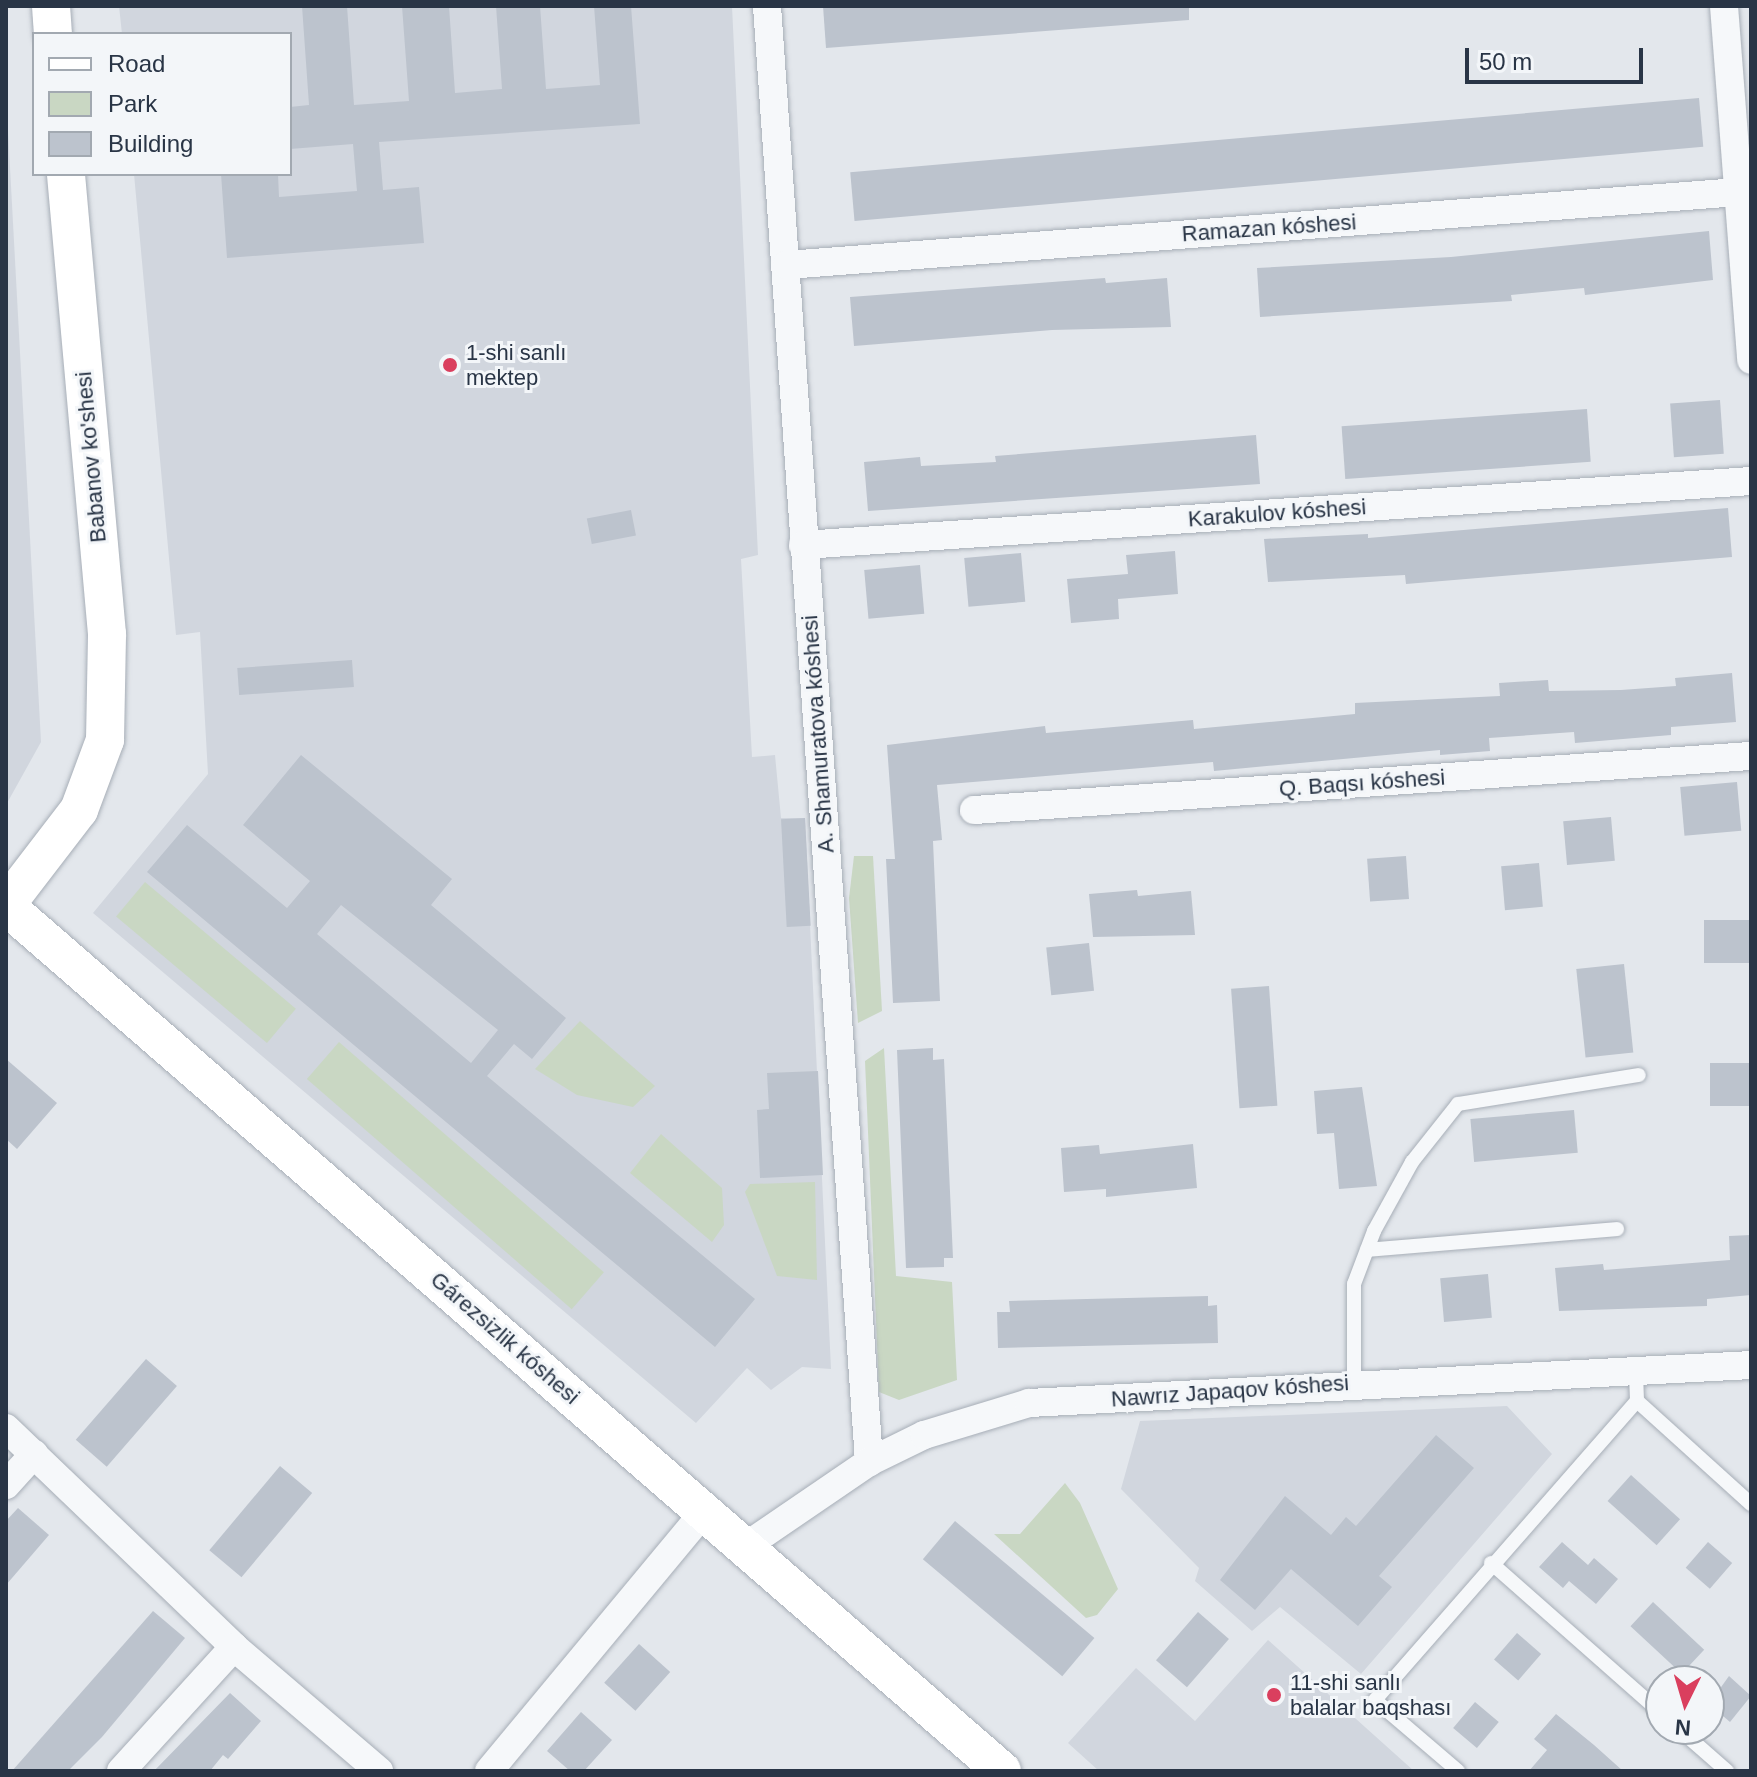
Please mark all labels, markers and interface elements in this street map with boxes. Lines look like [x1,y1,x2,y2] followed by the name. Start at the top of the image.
[32,32,292,176] legend
[1469,32,1647,82] scale bar
[1479,48,1532,75] text: 50 m
[108,50,165,77] text: Road
[108,90,157,117] text: Park
[108,130,193,157] text: Building
[1181,209,1357,247] street label: Ramazan kóshesi
[466,339,566,390] place label: 1-shi sanlı mektep
[441,356,459,374] marker: 1-shi sanlı mektep
[70,370,112,544] street label: Babanov ko'shesi
[1187,494,1367,532] street label: Karakulov kóshesi
[797,614,839,854] street label: A. Shamuratova kóshesi
[1278,764,1446,802] street label: Q. Baqsı kóshesi
[425,1266,585,1410] street label: Gárezsizlik kóshesi
[1110,1370,1350,1412] street label: Nawrız Japaqov kóshesi
[1645,1665,1725,1745] north arrow
[1290,1669,1451,1720] place label: 11-shi sanlı balalar baqshası
[1265,1686,1283,1704] marker: 11-shi sanlı balalar baqshası
[1674,1714,1692,1741] text: N

